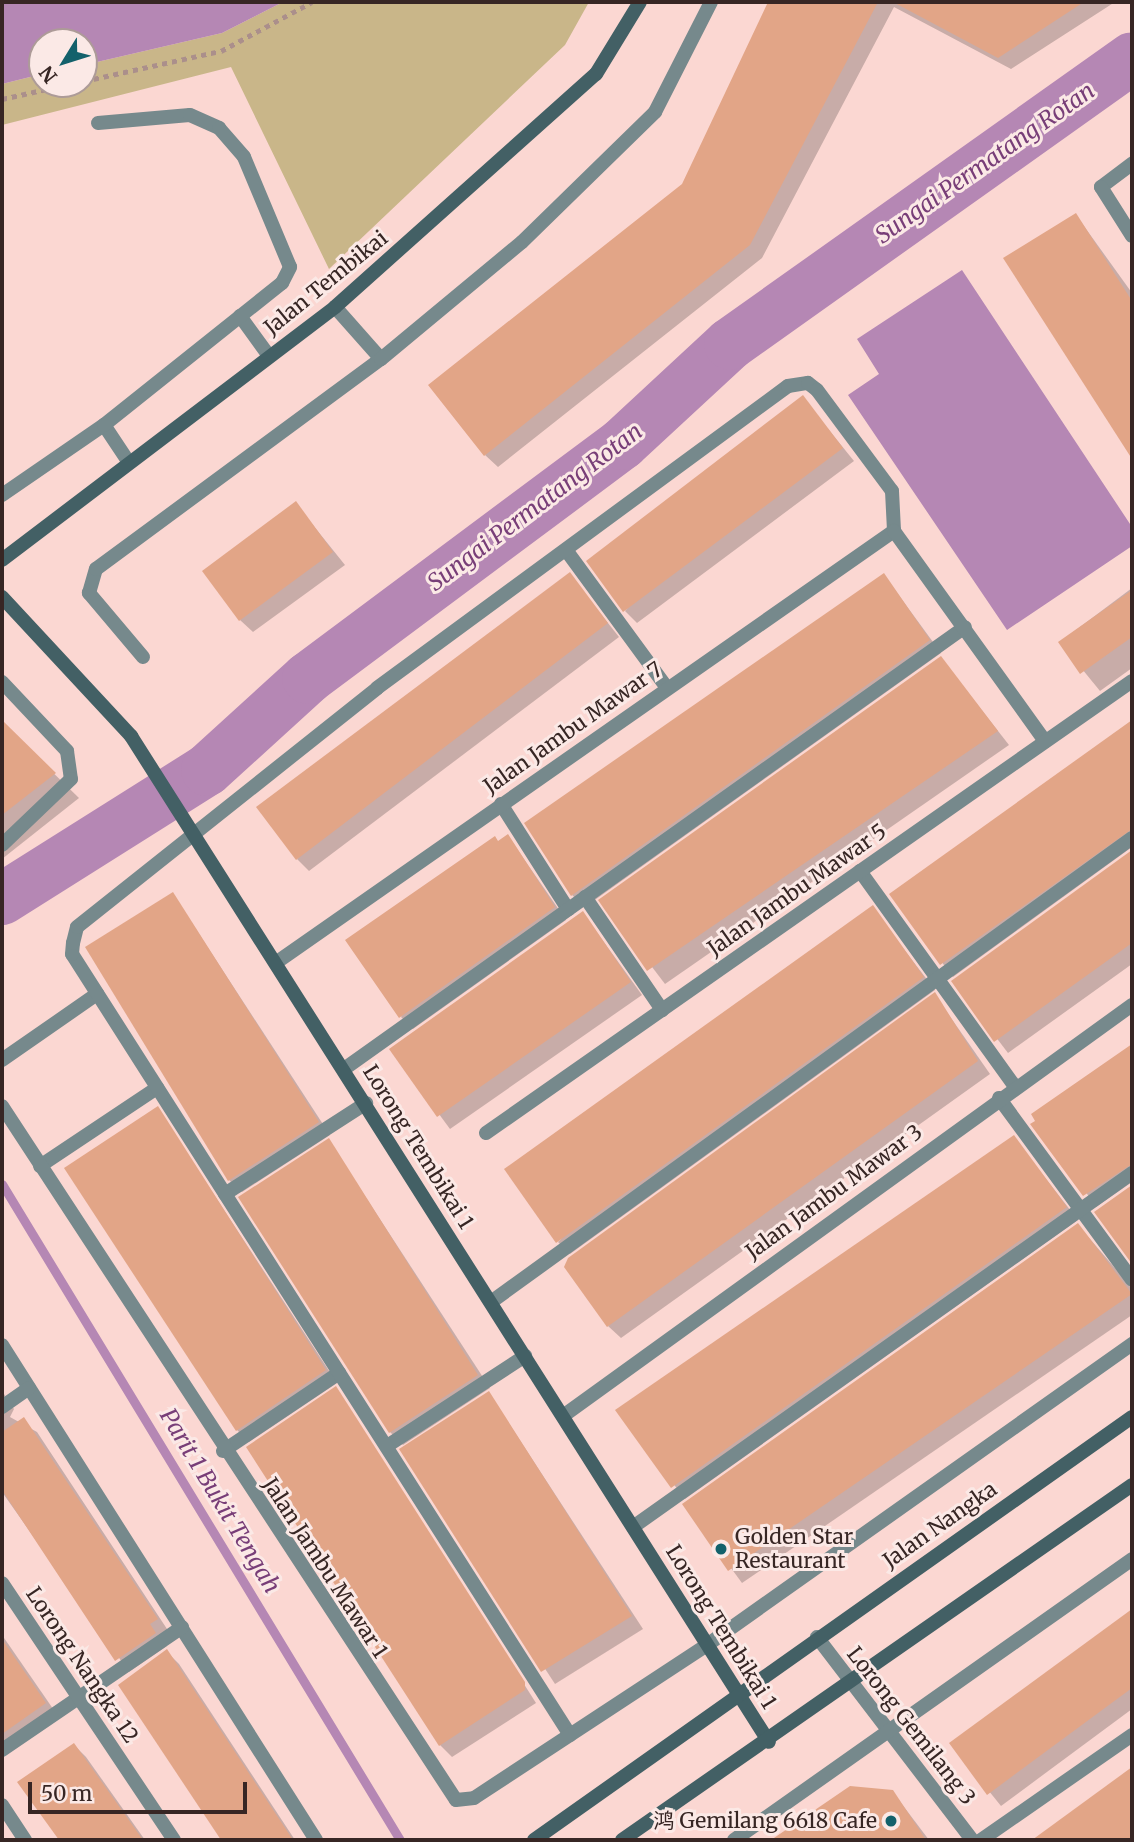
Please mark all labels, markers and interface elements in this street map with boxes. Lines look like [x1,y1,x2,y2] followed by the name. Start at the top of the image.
[28,28,98,98] north arrow
[34,61,62,88] text: N
[870,77,1100,249] water label: Sungai Permatang Rotan
[259,226,393,340] street label: Jalan Tembikai
[422,417,648,597] water label: Sungai Permatang Rotan
[479,657,667,799] street label: Jalan Jambu Mawar 7
[703,819,891,961] street label: Jalan Jambu Mawar 5
[357,1060,479,1234] street label: Lorong Tembikai 1
[741,1119,927,1265] street label: Jalan Jambu Mawar 3
[154,1404,286,1598] water label: Parit 1 Bukit Tengah
[257,1473,393,1663] street label: Jalan Jambu Mawar 1
[878,1476,1002,1574] street label: Jalan Nangka
[735,1524,853,1574] place label: Golden Star Restaurant
[660,1540,782,1714] street label: Lorong Tembikai 1
[713,1541,729,1557] marker: Golden Star Restaurant
[21,1582,143,1748] street label: Lorong Nangka 12
[842,1642,980,1810] street label: Lorong Gemilang 3
[32,1769,250,1813] scale bar
[41,1780,92,1807] text: 50 m
[653,1808,877,1834] place label: 鸿 Gemilang 6618 Cafe
[883,1813,899,1829] marker: 鸿 Gemilang 6618 Cafe

